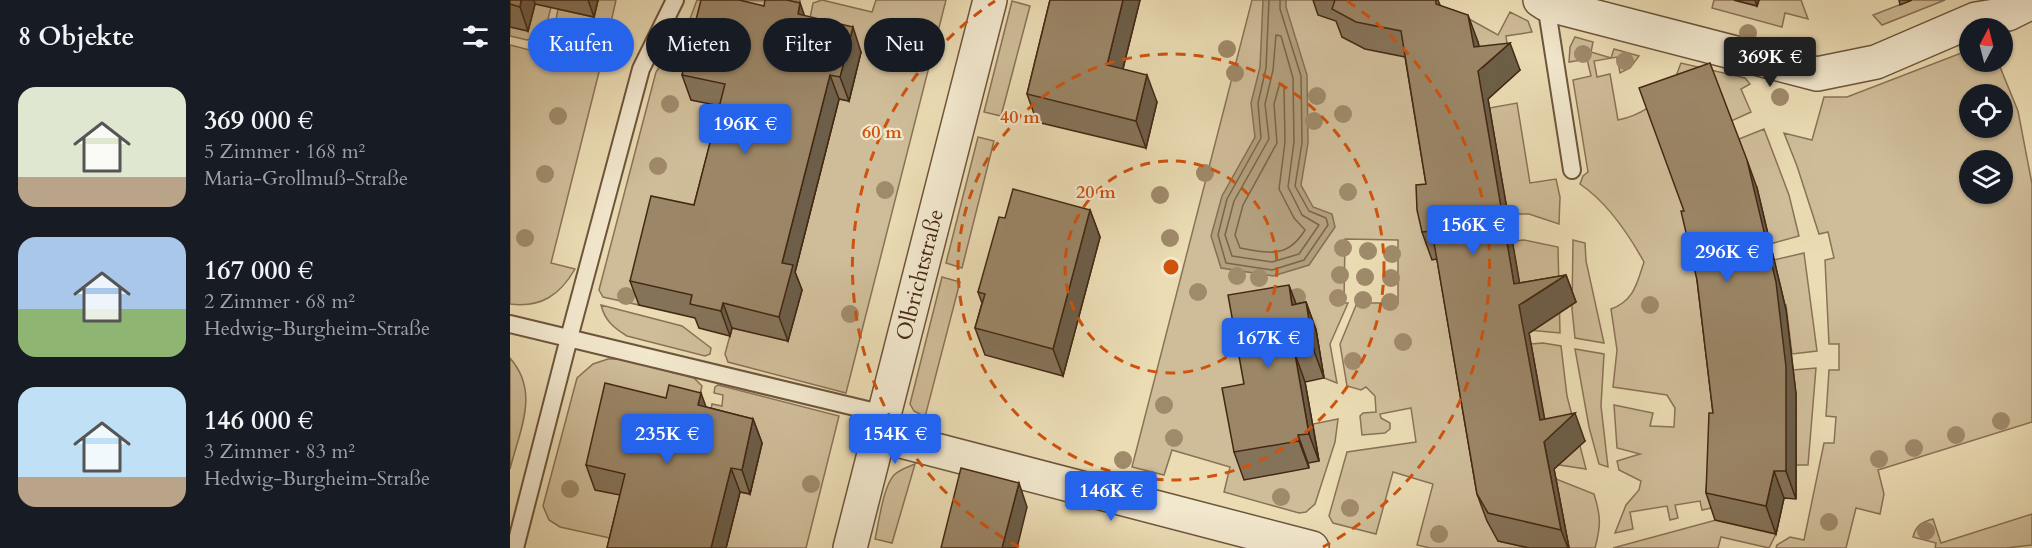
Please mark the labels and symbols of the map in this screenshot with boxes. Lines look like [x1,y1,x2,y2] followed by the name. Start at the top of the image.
[1959,18,2013,72] north arrow
[1721,37,1819,88] pin: 369K €
[696,104,794,155] pin: 196K €
[1000,105,1040,130] text: 40 m
[862,120,902,145] text: 60 m
[1076,180,1116,205] text: 20 m
[1424,205,1522,256] pin: 156K €
[889,206,951,344] street label: Olbrichtstraße
[1678,232,1776,283] pin: 296K €
[1161,257,1181,277] centre of rings
[1219,318,1317,369] pin: 167K €
[618,414,716,465] pin: 235K €
[846,414,944,465] pin: 154K €
[1062,471,1160,522] pin: 146K €

